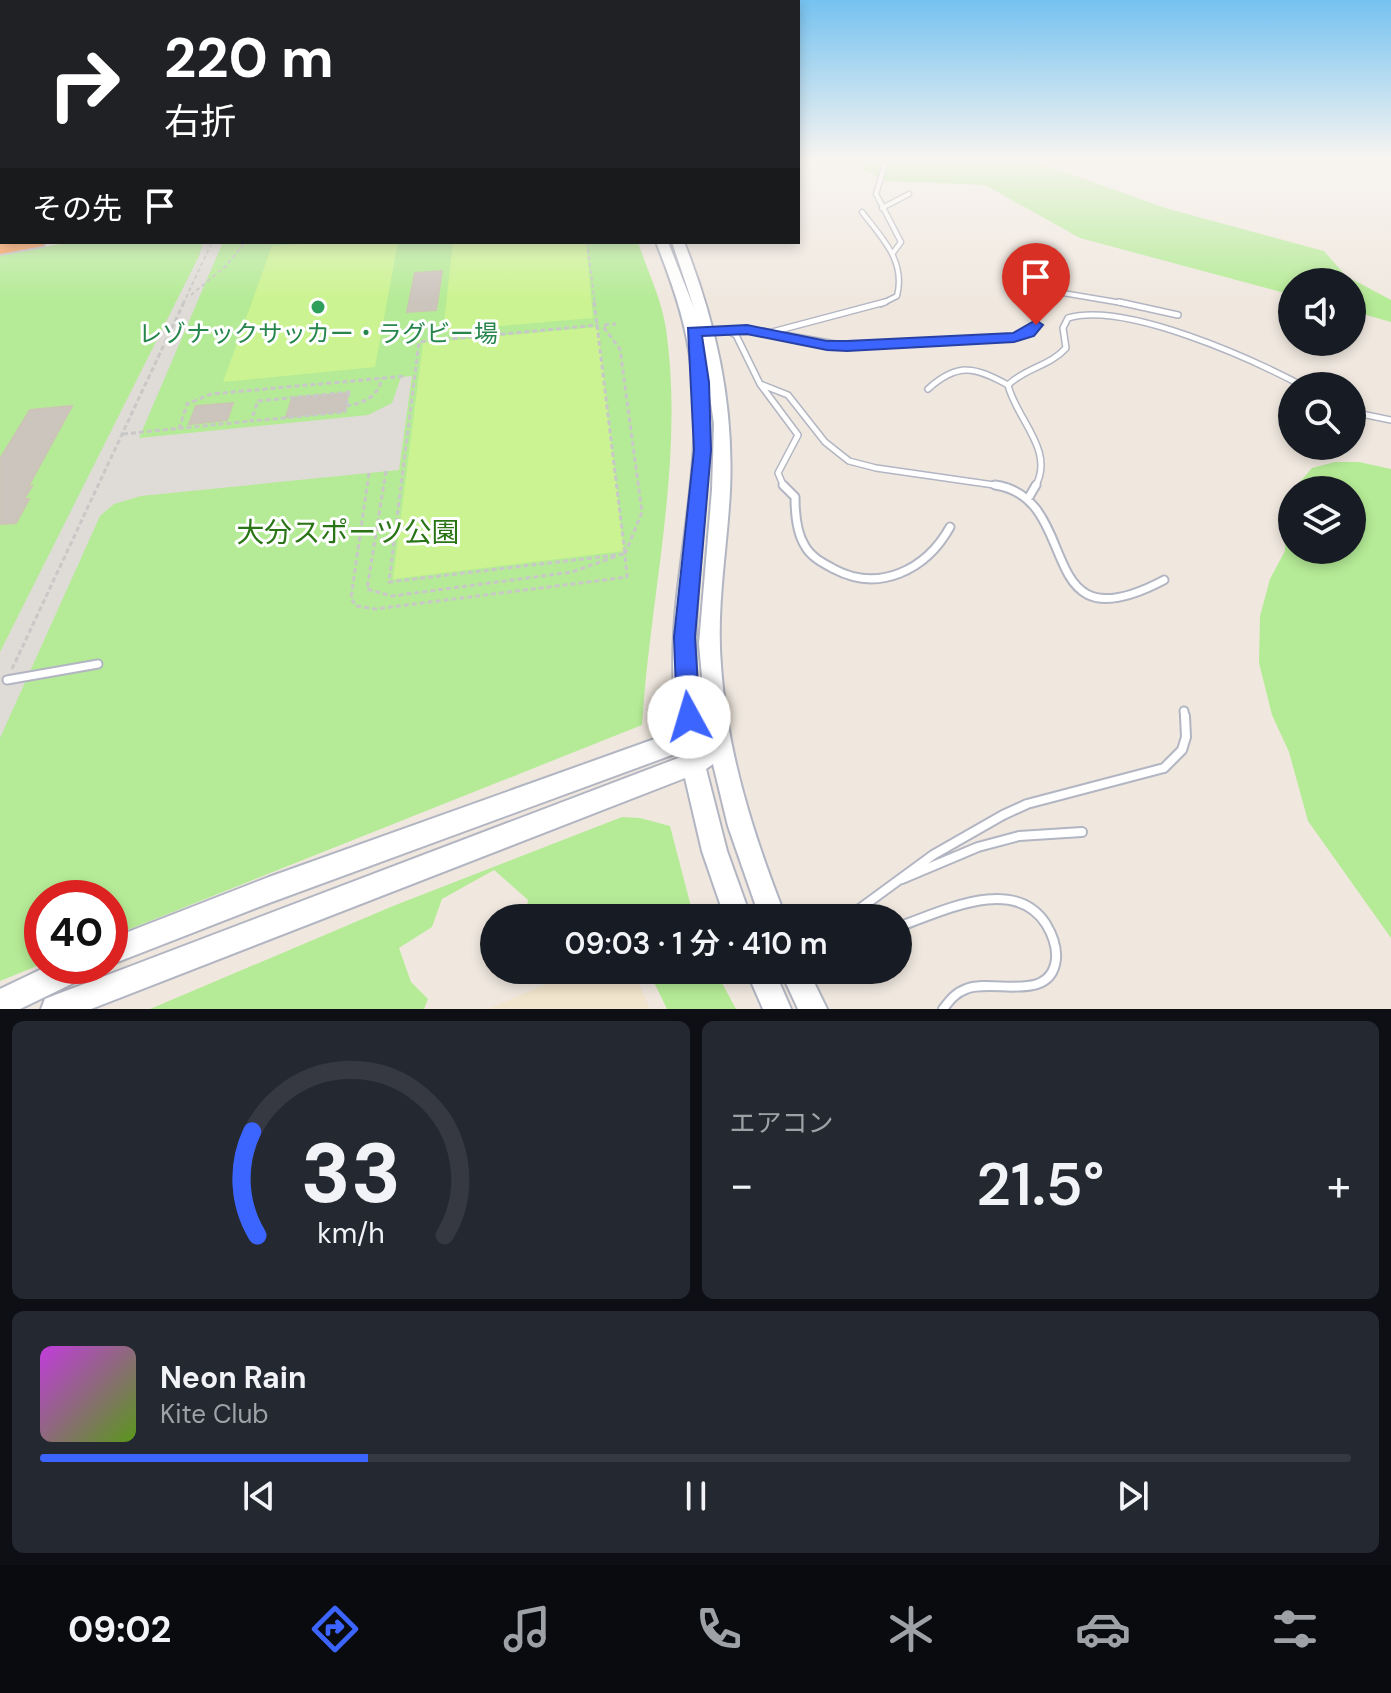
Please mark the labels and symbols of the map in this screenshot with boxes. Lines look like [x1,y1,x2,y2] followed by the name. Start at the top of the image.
[1002,243,1070,325] pin
[309,298,327,316] marker: レゾナックサッカー・ラグビー場
[138,318,498,349] place label: レゾナックサッカー・ラグビー場
[236,514,460,551] park label: 大分スポーツ公園
[647,675,731,759] position arrow
[24,880,128,984] speed limit sign: 40

